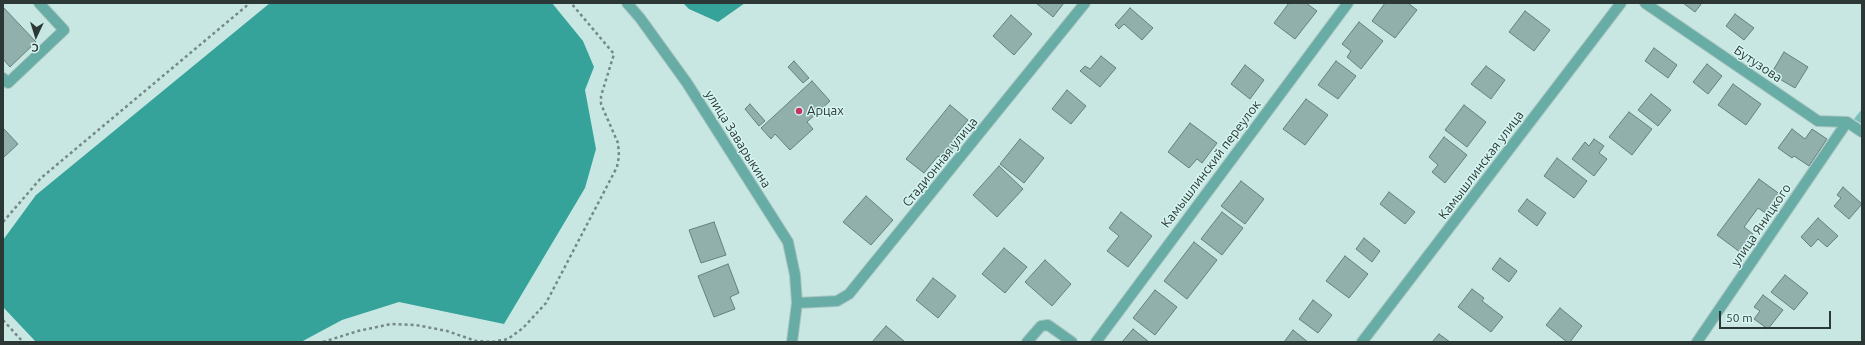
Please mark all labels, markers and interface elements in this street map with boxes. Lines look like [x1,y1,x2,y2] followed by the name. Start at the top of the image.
[16,16,56,56] north arrow
[31,42,39,54] text: С
[1731,42,1785,86] street label: Бутузова
[702,87,774,191] street label: улица Заварыкина
[1158,97,1264,231] street label: Камышлинский переулок
[807,103,844,119] place label: Арцах
[794,106,804,116] marker: Арцах
[1435,108,1527,222] street label: Камышлинская улица
[899,114,981,210] street label: Стадионная улица
[1728,181,1794,269] street label: улица Яницкого
[1721,303,1833,329] scale bar
[1726,311,1753,324] text: 50 m

